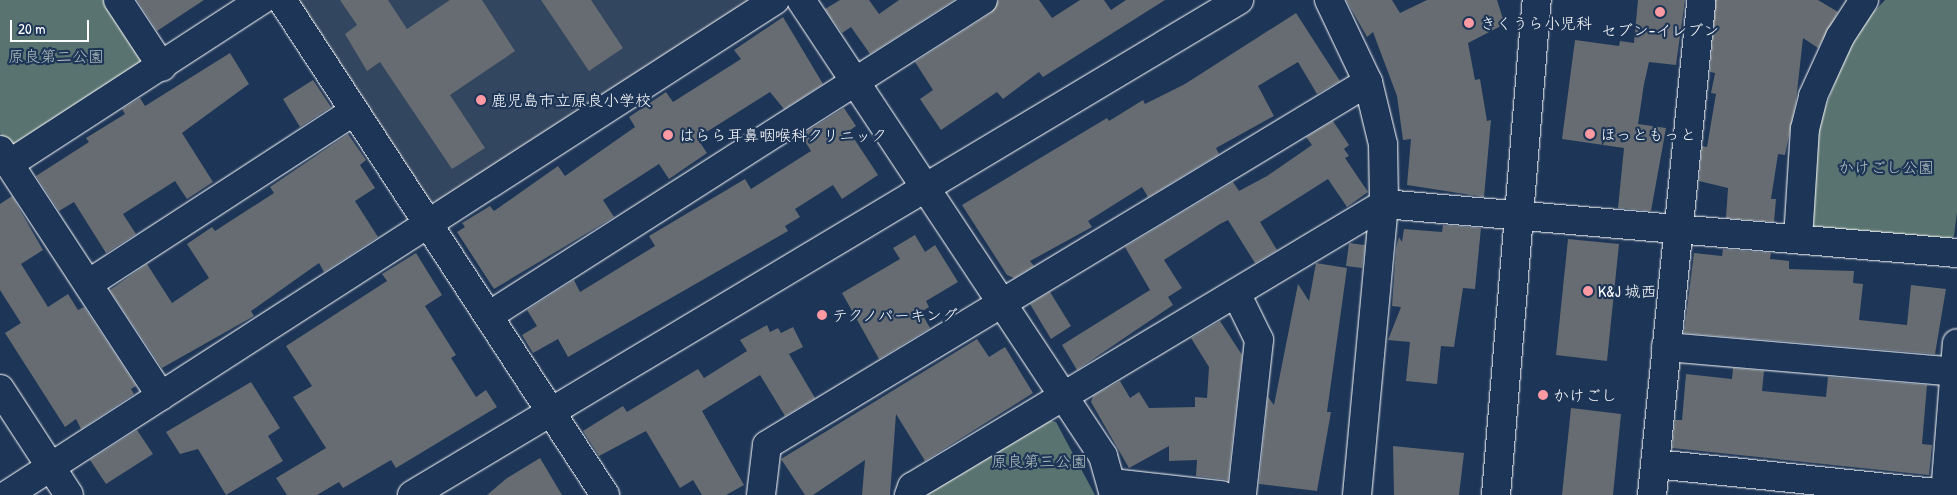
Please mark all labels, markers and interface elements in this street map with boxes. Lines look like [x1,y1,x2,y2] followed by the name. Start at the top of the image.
[1654,6,1666,18] marker: セブン-イレブン
[12,10,91,42] scale bar
[1480,13,1592,33] place label: きくうら小児科
[1462,16,1476,30] marker: きくうら小児科
[18,18,45,39] text: 20 m
[1601,20,1719,40] place label: セブン-イレブン
[8,46,104,66] park label: 原良第二公園
[491,90,651,110] place label: 鹿児島市立原良小学校
[475,94,487,106] marker: 鹿児島市立原良小学校
[1600,124,1696,144] place label: ほっともっと
[679,125,887,145] place label: はらら耳鼻咽喉科クリニック
[661,128,675,142] marker: はらら耳鼻咽喉科クリニック
[1584,128,1596,140] marker: ほっともっと
[1838,157,1934,177] park label: かけごし公園
[1598,281,1656,301] place label: K&J 城西
[1582,285,1594,297] marker: K&J 城西
[832,305,960,325] place label: テクノパーキング
[816,309,828,321] marker: テクノパーキング
[1553,385,1617,405] place label: かけごし
[1537,389,1549,401] marker: かけごし
[991,451,1087,471] park label: 原良第三公園

